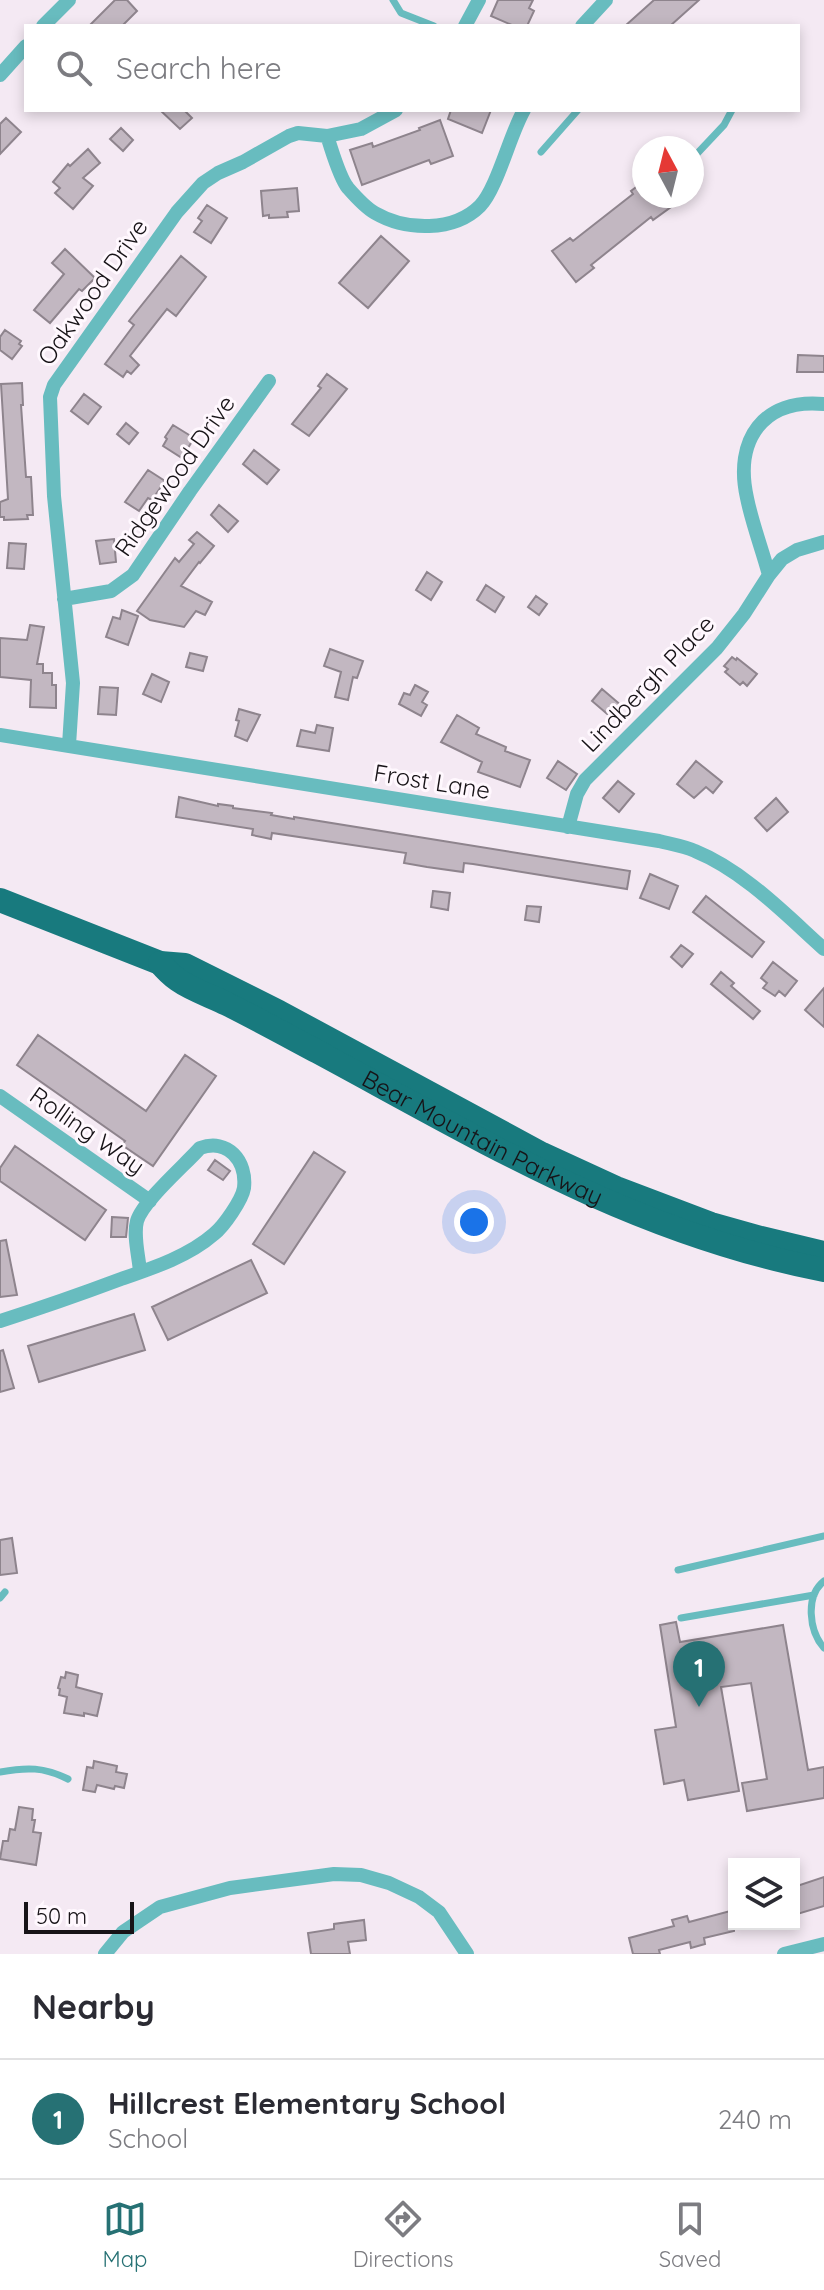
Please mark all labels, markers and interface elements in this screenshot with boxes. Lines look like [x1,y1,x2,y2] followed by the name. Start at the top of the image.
[24,24,800,112] search box
[52,46,96,90] icon: search
[116,49,282,87] text: Search here
[632,136,704,208] north arrow
[31,213,154,370] street label: Oakwood Drive
[107,389,241,562] street label: Ridgewood Drive
[574,609,720,758] street label: Lindbergh Place
[372,757,492,805] street label: Frost Lane
[357,1063,608,1211] street label: Bear Mountain Parkway
[24,1080,151,1181] street label: Rolling Way
[454,1202,494,1242] your location
[673,1641,725,1707] pin: 1
[728,1858,800,1930] map controls
[728,1858,800,1930] button: layers
[24,1898,134,1934] scale bar
[36,1902,87,1930] text: 50 m
[32,1985,155,2028] text: Nearby
[108,2084,506,2122] text: Hillcrest Elementary School
[53,2103,63,2136] text: 1
[718,2103,792,2136] text: 240 m
[108,2122,188,2155] text: School
[103,2197,147,2273] tab: Map
[353,2197,453,2273] tab: Directions
[659,2197,721,2273] tab: Saved

